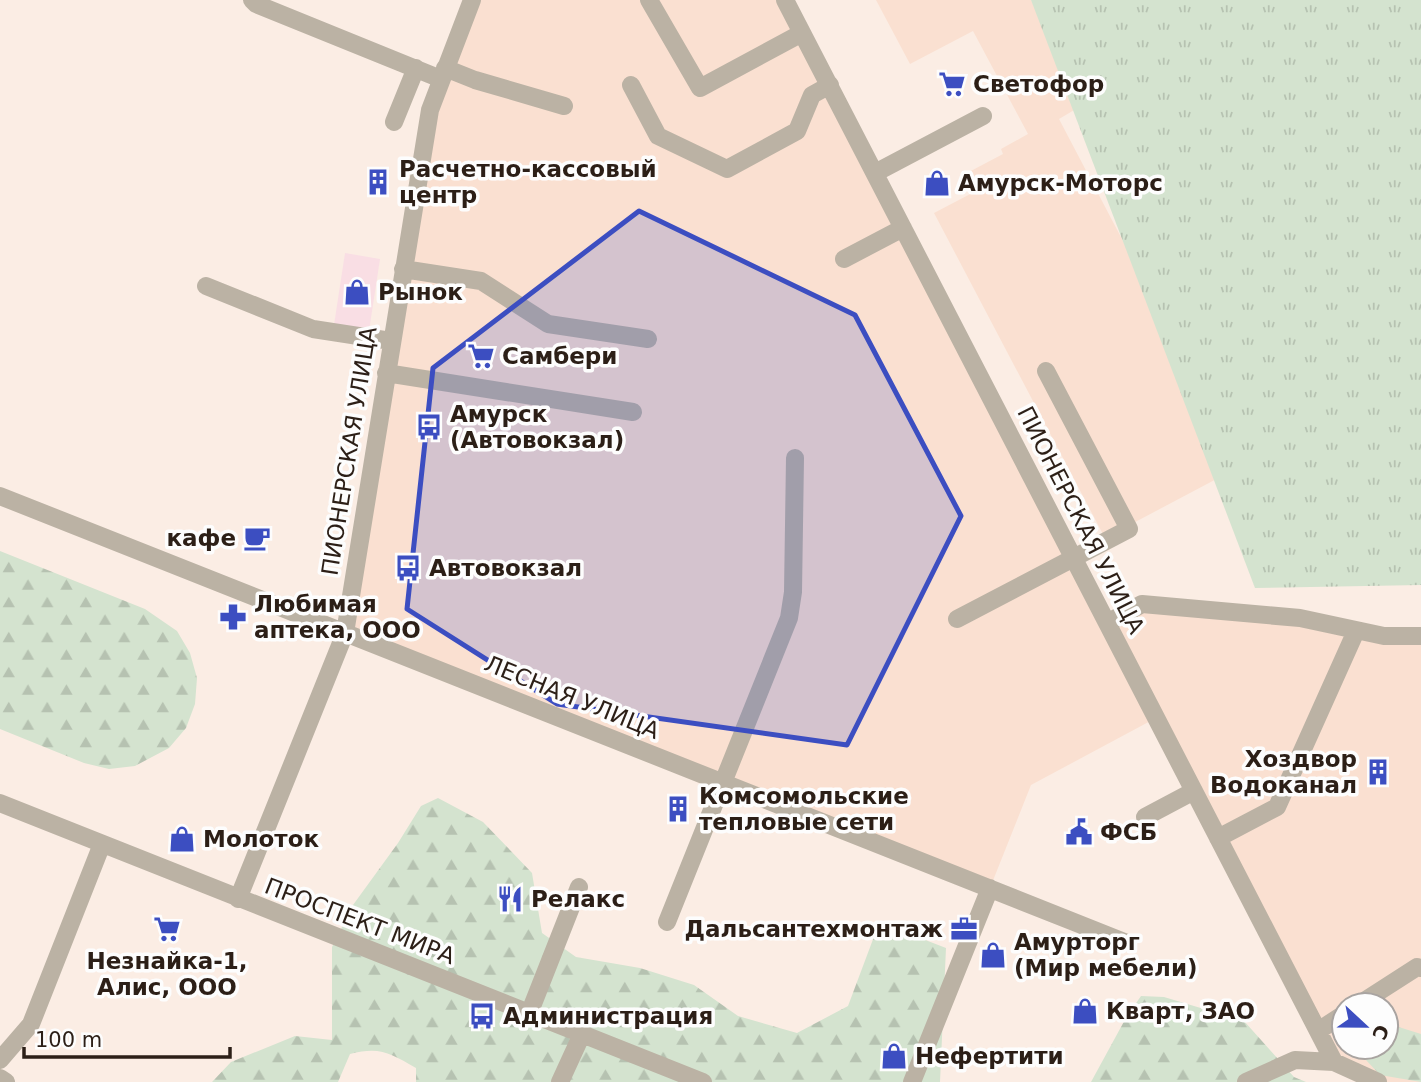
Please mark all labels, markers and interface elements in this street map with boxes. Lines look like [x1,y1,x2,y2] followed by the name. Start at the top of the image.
[937,69,967,99] supermarket icon: Светофор
[973,71,1104,97] place label: Светофор
[399,156,657,208] place label: Расчетно-кассовый центр
[363,167,393,197] building icon: Расчетно-кассовый центр
[922,168,952,198] shop icon: Амурск-Моторс
[958,170,1163,196] place label: Амурск-Моторс
[342,277,372,307] shop icon: Рынок
[378,279,463,305] place label: Рынок
[316,324,382,577] street label: ПИОНЕРСКАЯ УЛИЦА
[466,341,496,371] supermarket icon: Самбери
[502,343,617,369] place label: Самбери
[450,401,624,453] place label: Амурск (Автовокзал)
[1012,402,1150,638] street label: ПИОНЕРСКАЯ УЛИЦА
[414,412,444,442] bus stop icon: Амурск (Автовокзал)
[242,523,272,553] cafe icon: кафе
[166,525,236,551] place label: кафе
[393,553,423,583] bus stop icon: Автовокзал
[429,555,582,581] place label: Автовокзал
[254,591,421,643] place label: Любимая аптека, ООО
[218,602,248,632] pharmacy icon: Любимая аптека, ООО
[481,650,663,744] street label: ЛЕСНАЯ УЛИЦА
[1210,746,1357,798] place label: Хоздвор Водоканал
[1363,757,1393,787] building icon: Хоздвор Водоканал
[699,783,909,835] place label: Комсомольские тепловые сети
[663,794,693,824] building icon: Комсомольские тепловые сети
[1064,817,1094,847] public building icon: ФСБ
[1100,819,1157,845] place label: ФСБ
[167,824,197,854] shop icon: Молоток
[203,826,319,852] place label: Молоток
[261,873,459,969] street label: ПРОСПЕКТ МИРА
[495,884,525,914] restaurant icon: Релакс
[531,886,625,912] place label: Релакс
[152,914,182,944] supermarket icon: Незнайка-1, Алис, ООО
[949,914,979,944] office icon: Дальсантехмонтаж
[685,916,943,942] place label: Дальсантехмонтаж
[1014,929,1198,981] place label: Амурторг (Мир мебели)
[978,940,1008,970] shop icon: Амурторг (Мир мебели)
[86,948,248,1000] place label: Незнайка-1, Алис, ООО
[1330,991,1400,1061] north arrow
[1070,996,1100,1026] shop icon: Кварт, ЗАО
[1106,998,1255,1024] place label: Кварт, ЗАО
[467,1001,497,1031] bus stop icon: Администрация
[503,1003,713,1029] place label: Администрация
[24,1016,231,1060] scale bar
[1368,1022,1394,1043] text: С
[35,1028,102,1052] text: 100 m
[879,1041,909,1071] shop icon: Нефертити
[915,1043,1064,1069] place label: Нефертити

